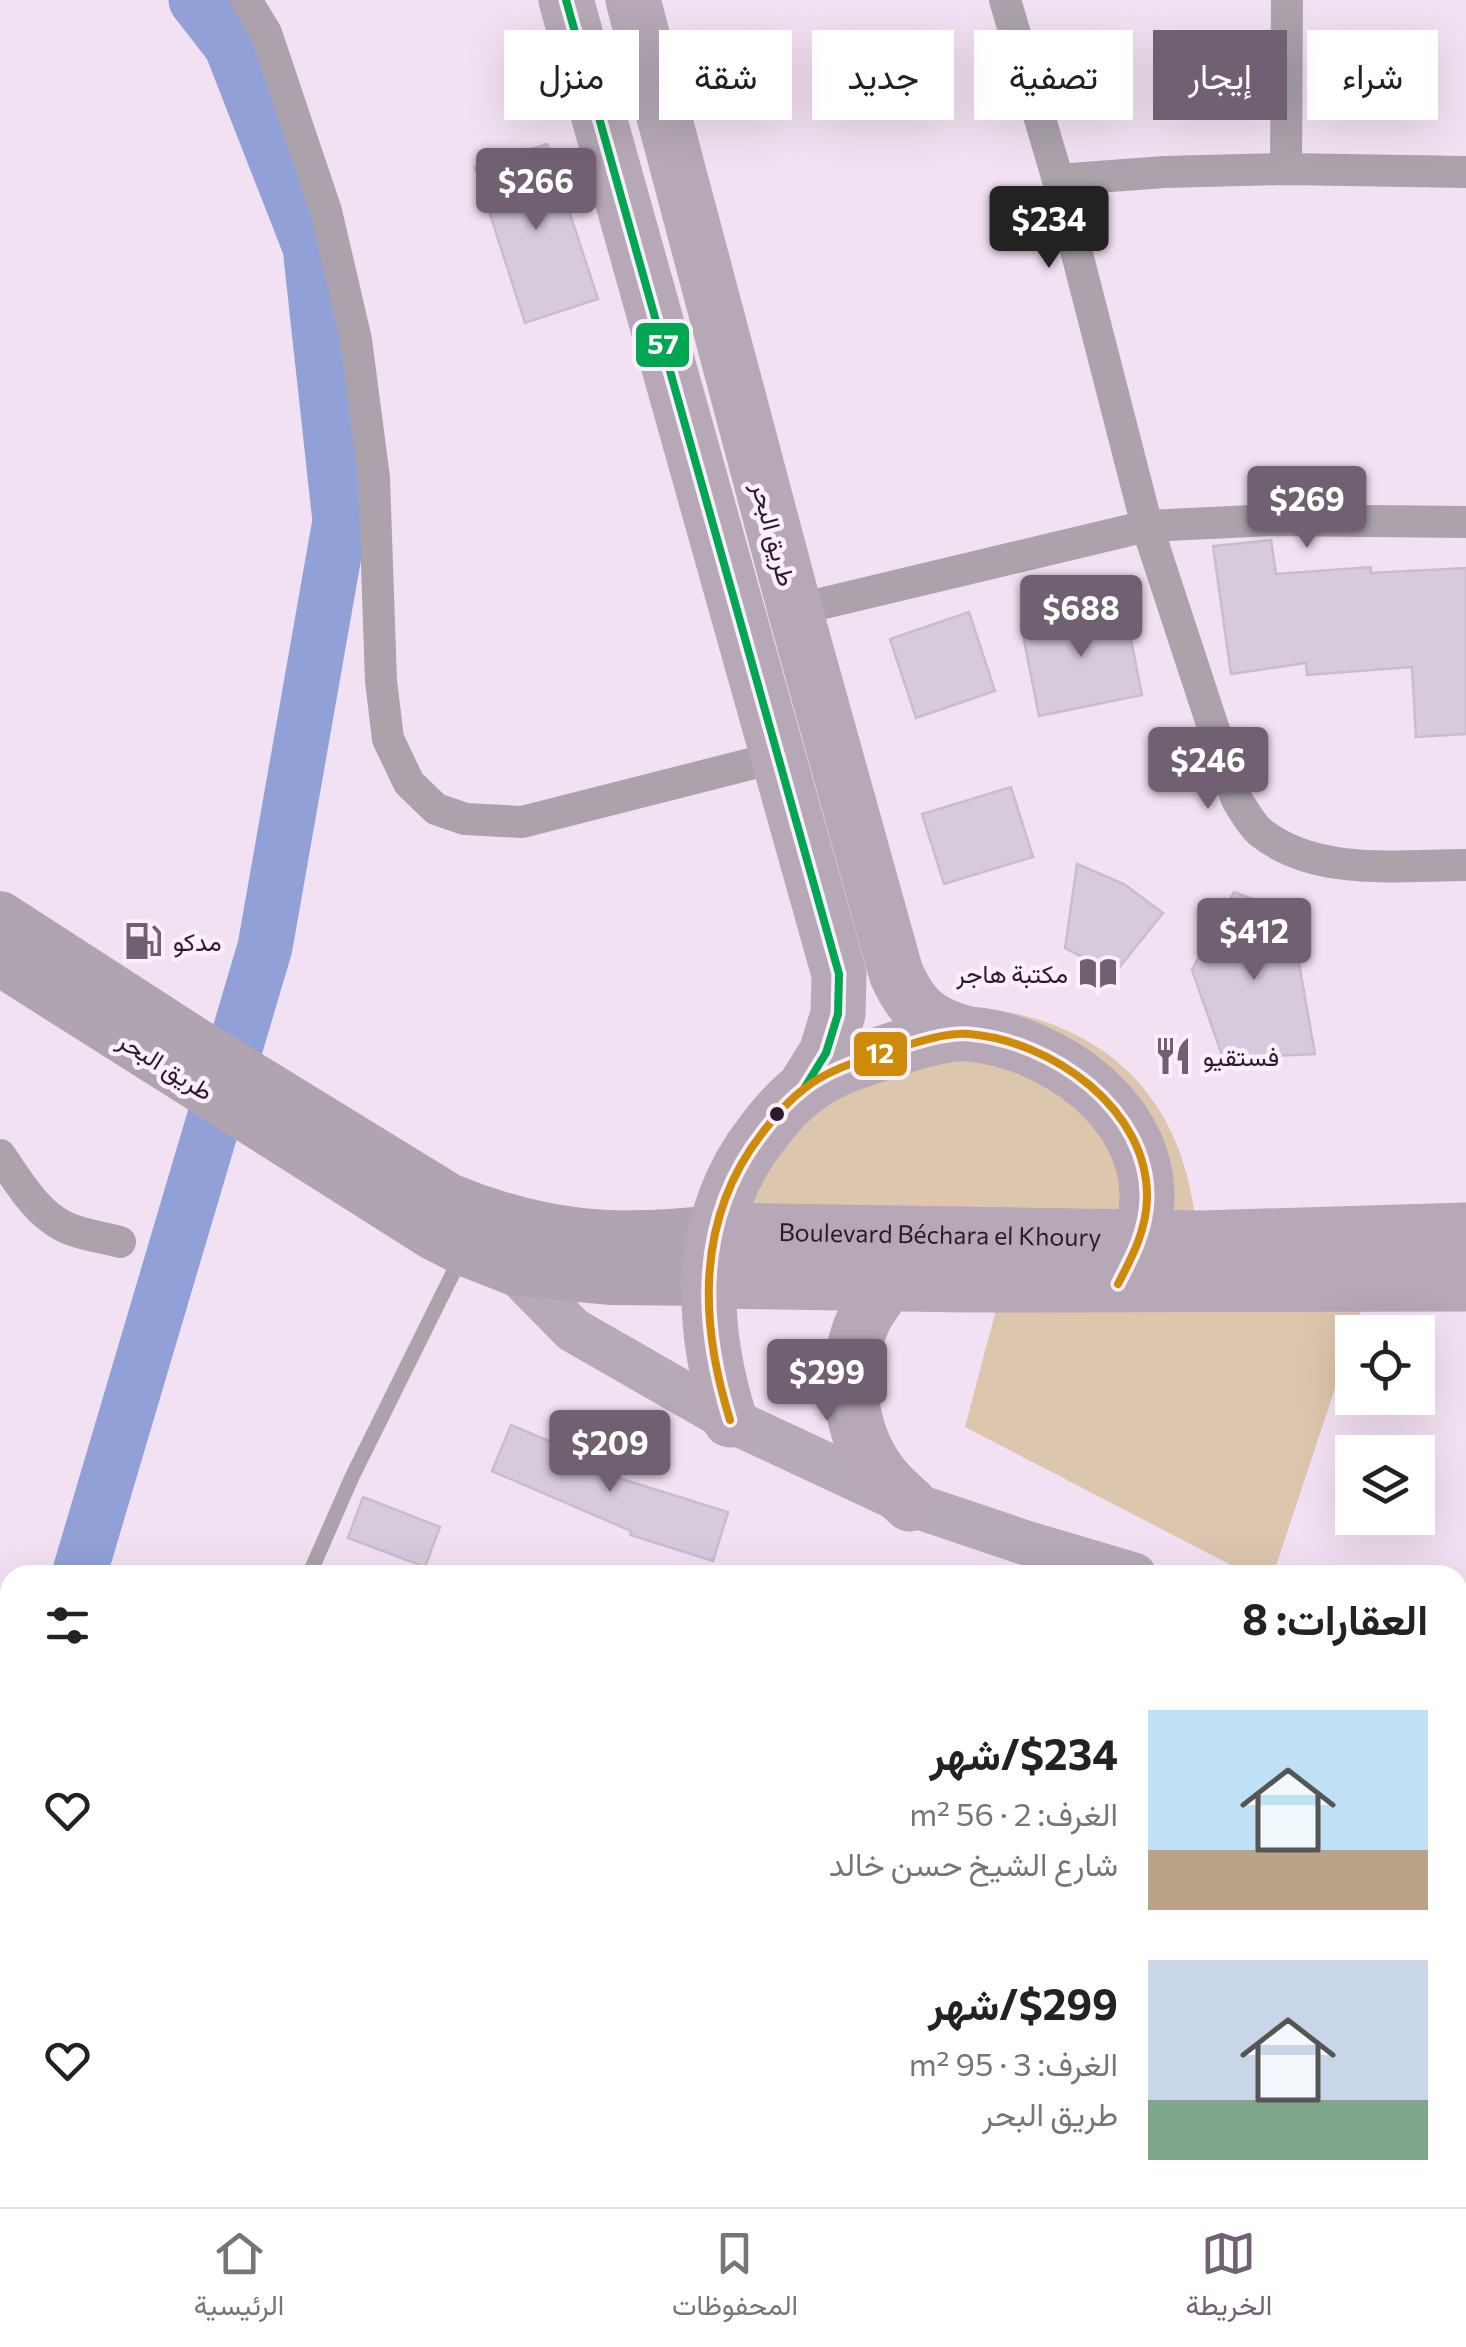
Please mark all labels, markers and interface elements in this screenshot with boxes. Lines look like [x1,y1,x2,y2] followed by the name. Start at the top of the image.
[504,30,639,120] chip: منزل
[659,30,792,120] chip: شقة
[812,30,954,120] chip: جديد
[974,30,1133,120] chip: تصفية
[1153,30,1287,120] chip: إيجار
[1307,30,1438,120] chip: شراء
[477,148,595,233] pin: $266
[498,160,574,200] text: $266
[990,186,1108,271] pin: $234
[1012,198,1086,238] text: $234
[634,321,691,369] line badge: 57
[647,326,679,360] text: 57
[1248,466,1366,551] pin: $269
[745,478,803,590] street label: طريق البحر
[1269,478,1345,518] text: $269
[1022,575,1140,660] pin: $688
[1042,587,1120,627] text: $688
[1149,727,1267,812] pin: $246
[1170,739,1246,779] text: $246
[1195,898,1313,983] pin: $412
[1219,910,1289,950] text: $412
[122,920,164,962] fuel station icon: مدكو
[173,926,222,958] place label: مدكو
[1077,952,1119,994] library icon: مكتبة هاجر
[955,958,1068,990] place label: مكتبة هاجر
[111,1024,219,1108] street label: طريق البحر
[852,1030,909,1078] line badge: 12
[866,1035,894,1069] text: 12
[1152,1035,1194,1077] restaurant icon: فستقيو
[1203,1041,1279,1073] place label: فستقيو
[767,1104,787,1124] unlabelled marker
[778,1216,1102,1251] street label: Boulevard Béchara el Khoury
[1335,1315,1435,1535] map controls
[1335,1315,1435,1415] button: locate
[768,1339,886,1424] pin: $299
[789,1351,865,1391] text: $299
[551,1410,669,1495] pin: $209
[571,1422,649,1462] text: $209
[1335,1435,1435,1535] button: layers
[1242,1592,1428,1644] text: العقارات: 8
[40,1598,95,1653] icon: filters
[930,1727,1118,1779] text: $234/شهر
[1228,1750,1348,1870] icon: home
[40,1783,95,1838] icon: heart
[909,1793,1118,1833] text: الغرف: 2 · 56 m²
[829,1843,1118,1883] text: شارع الشيخ حسن خالد
[928,1977,1118,2029] text: $299/شهر
[1228,2000,1348,2120] icon: home
[40,2033,95,2088] icon: heart
[909,2043,1118,2083] text: الغرف: 3 · 95 m²
[982,2093,1118,2133] text: طريق البحر
[194,2226,284,2330] tab: الرئيسية
[672,2226,798,2330] tab: المحفوظات
[1186,2226,1272,2330] tab: الخريطة

